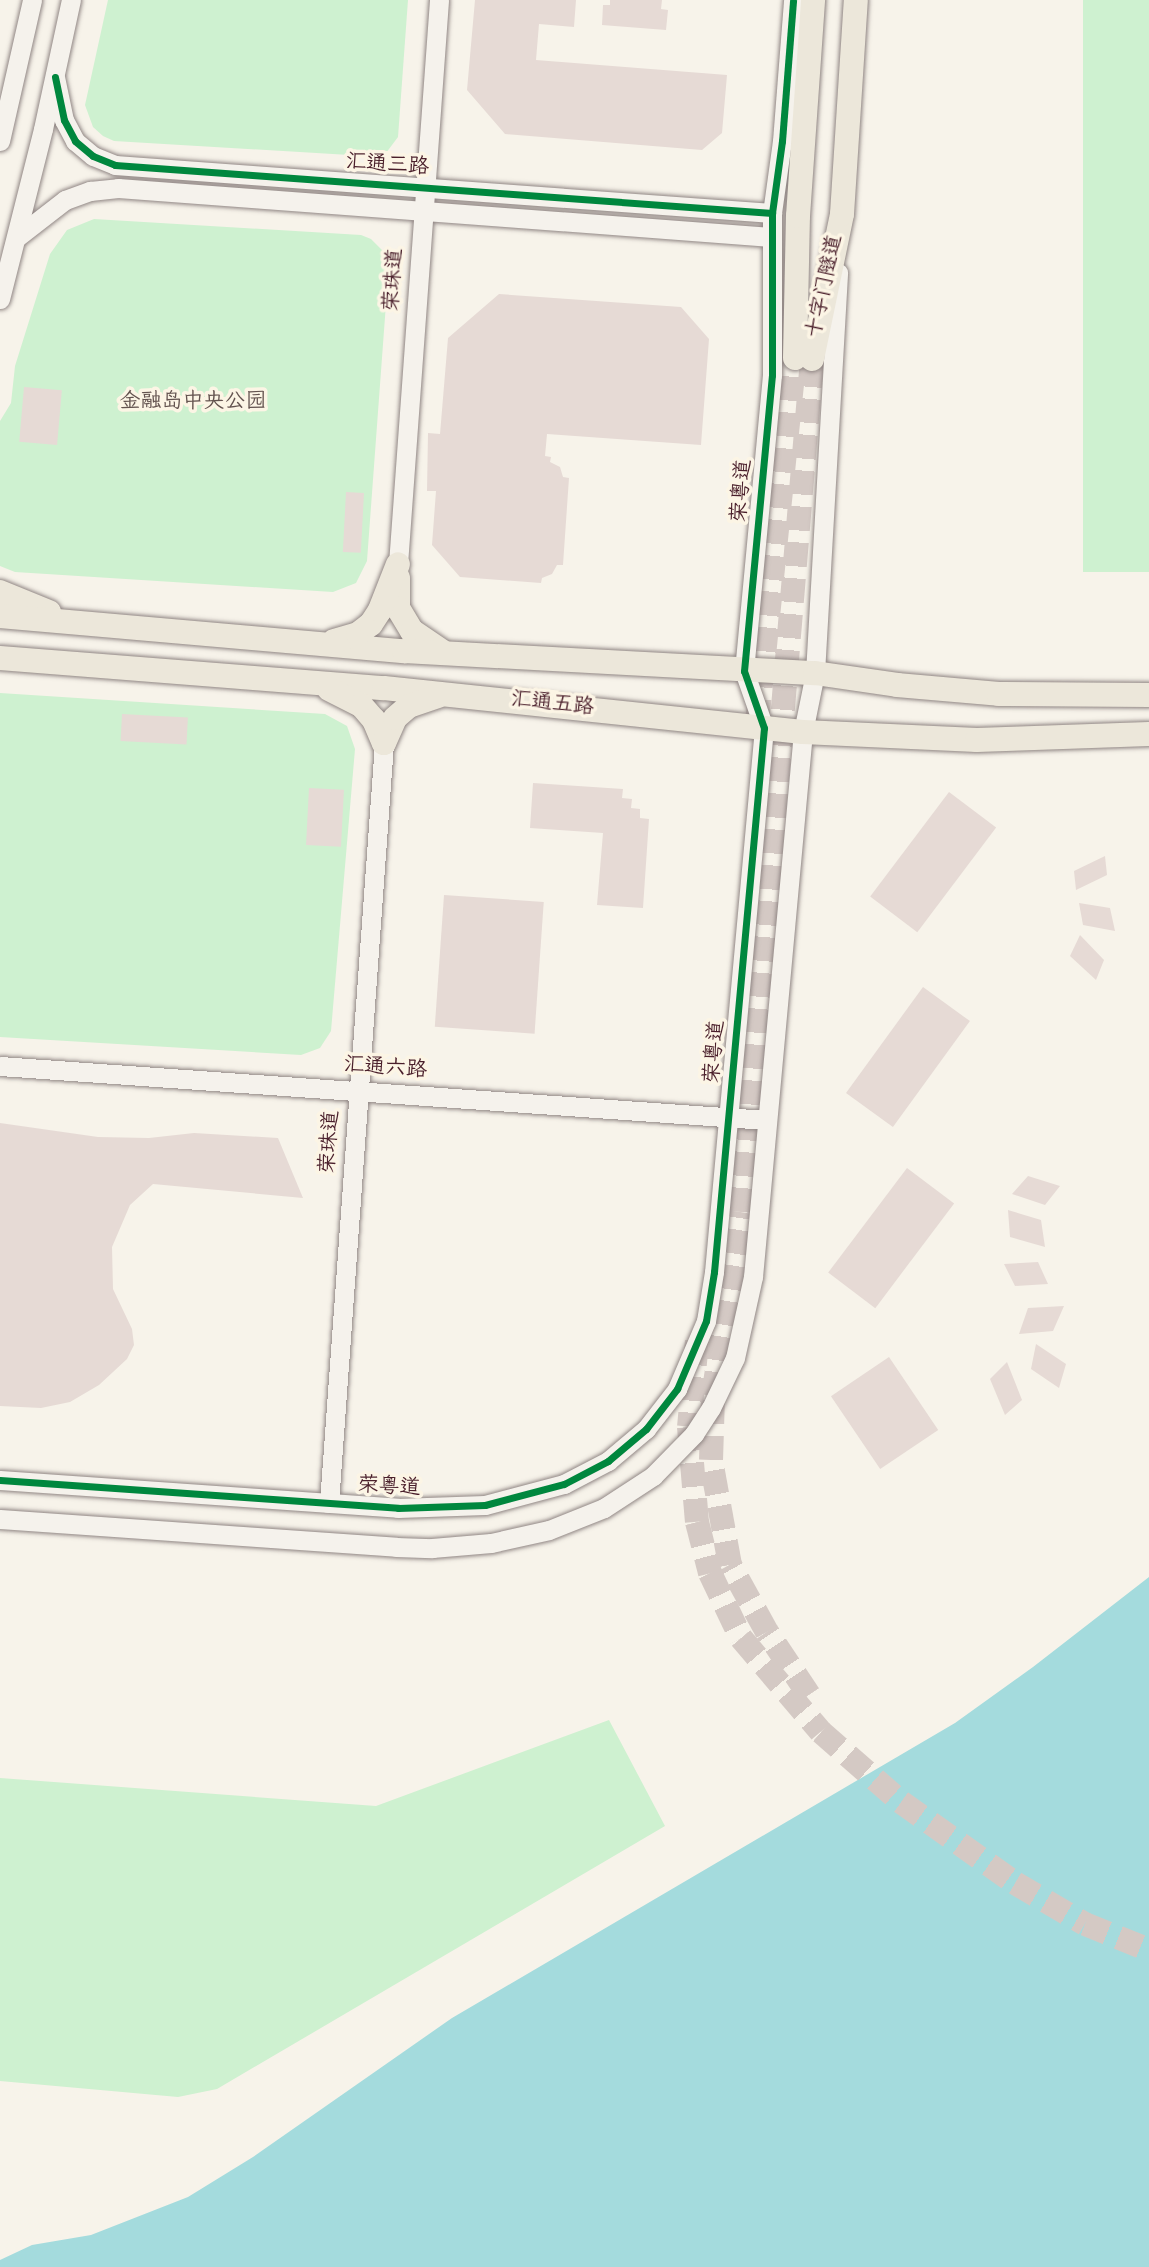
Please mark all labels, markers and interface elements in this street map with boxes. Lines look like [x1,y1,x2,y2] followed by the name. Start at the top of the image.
[344,152,430,182] street label: 汇通三路
[804,233,850,341] street label: 十字门隧道
[381,248,411,312] street label: 荣珠道
[120,391,266,417] park label: 金融岛中央公园
[729,459,759,523] street label: 荣粤道
[509,689,595,723] street label: 汇通五路
[702,1020,732,1084] street label: 荣粤道
[342,1055,428,1085] street label: 汇通六路
[317,1110,347,1174] street label: 荣珠道
[357,1475,421,1503] street label: 荣粤道

